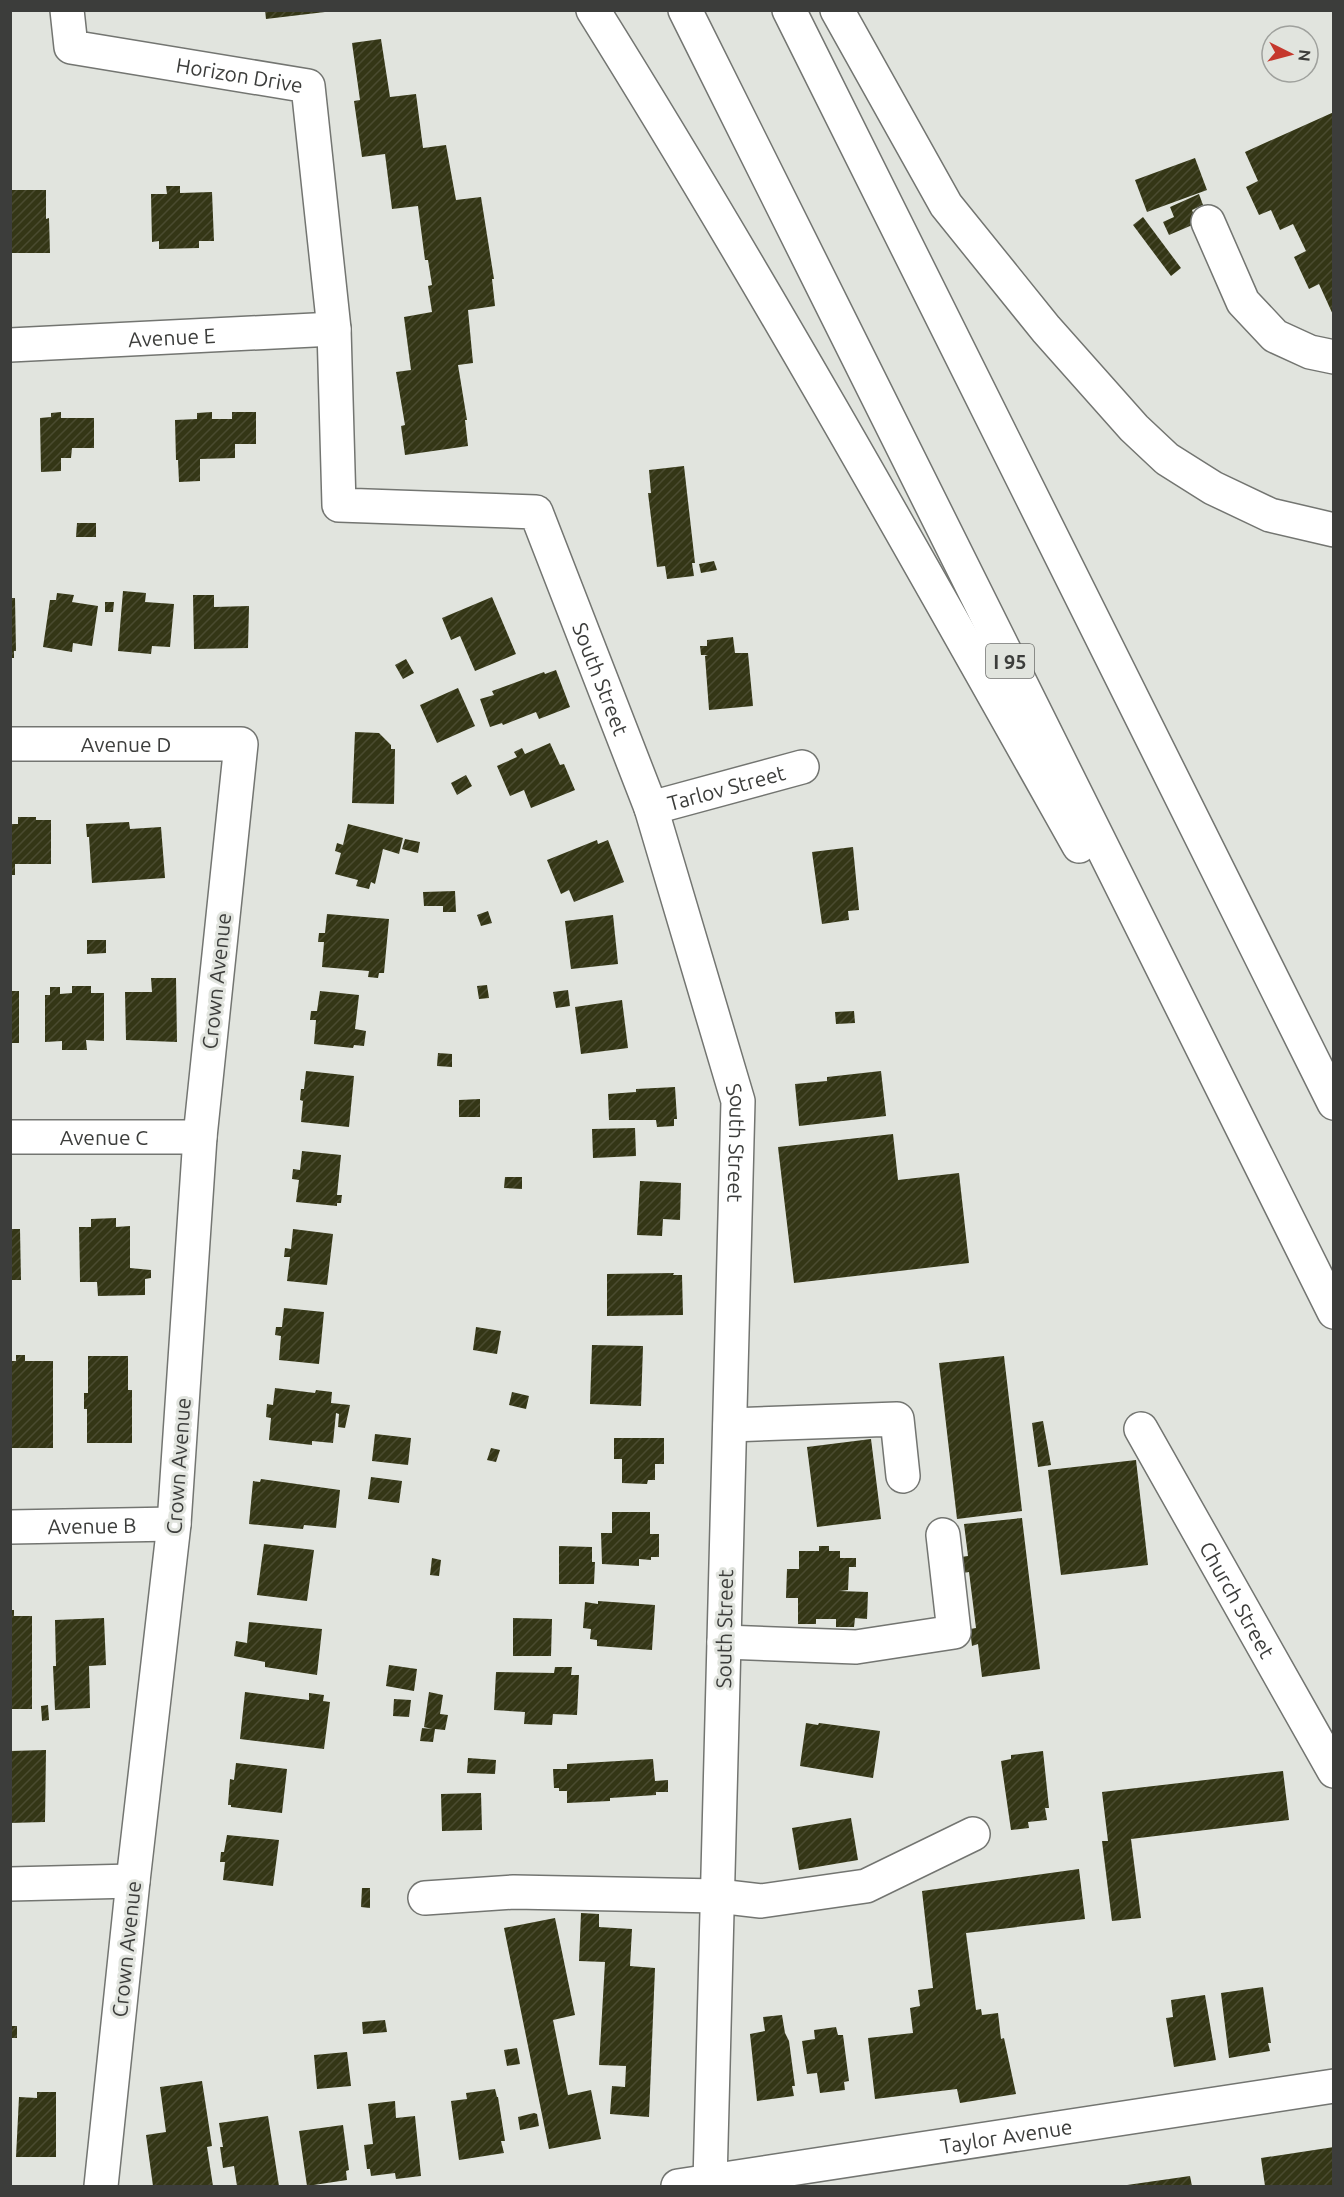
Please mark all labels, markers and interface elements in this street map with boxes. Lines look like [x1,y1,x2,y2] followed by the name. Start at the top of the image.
[1260,24,1320,84] north arrow
[1295,49,1314,62] text: N
[174,52,305,97] street label: Horizon Drive
[128,323,216,351] street label: Avenue E
[568,619,634,739] street label: South Street
[986,644,1034,678] road number: I 95
[81,732,171,756] street label: Avenue D
[665,760,788,815] street label: Tarlov Street
[197,912,235,1050] street label: Crown Avenue
[721,1081,751,1203] street label: South Street
[60,1125,148,1149] street label: Avenue C
[161,1397,195,1535] street label: Crown Avenue
[47,1513,137,1538] street label: Avenue B
[1195,1537,1280,1662] street label: Church Street
[711,1569,737,1689] street label: South Street
[107,1880,145,2018] street label: Crown Avenue
[939,2114,1074,2158] street label: Taylor Avenue

